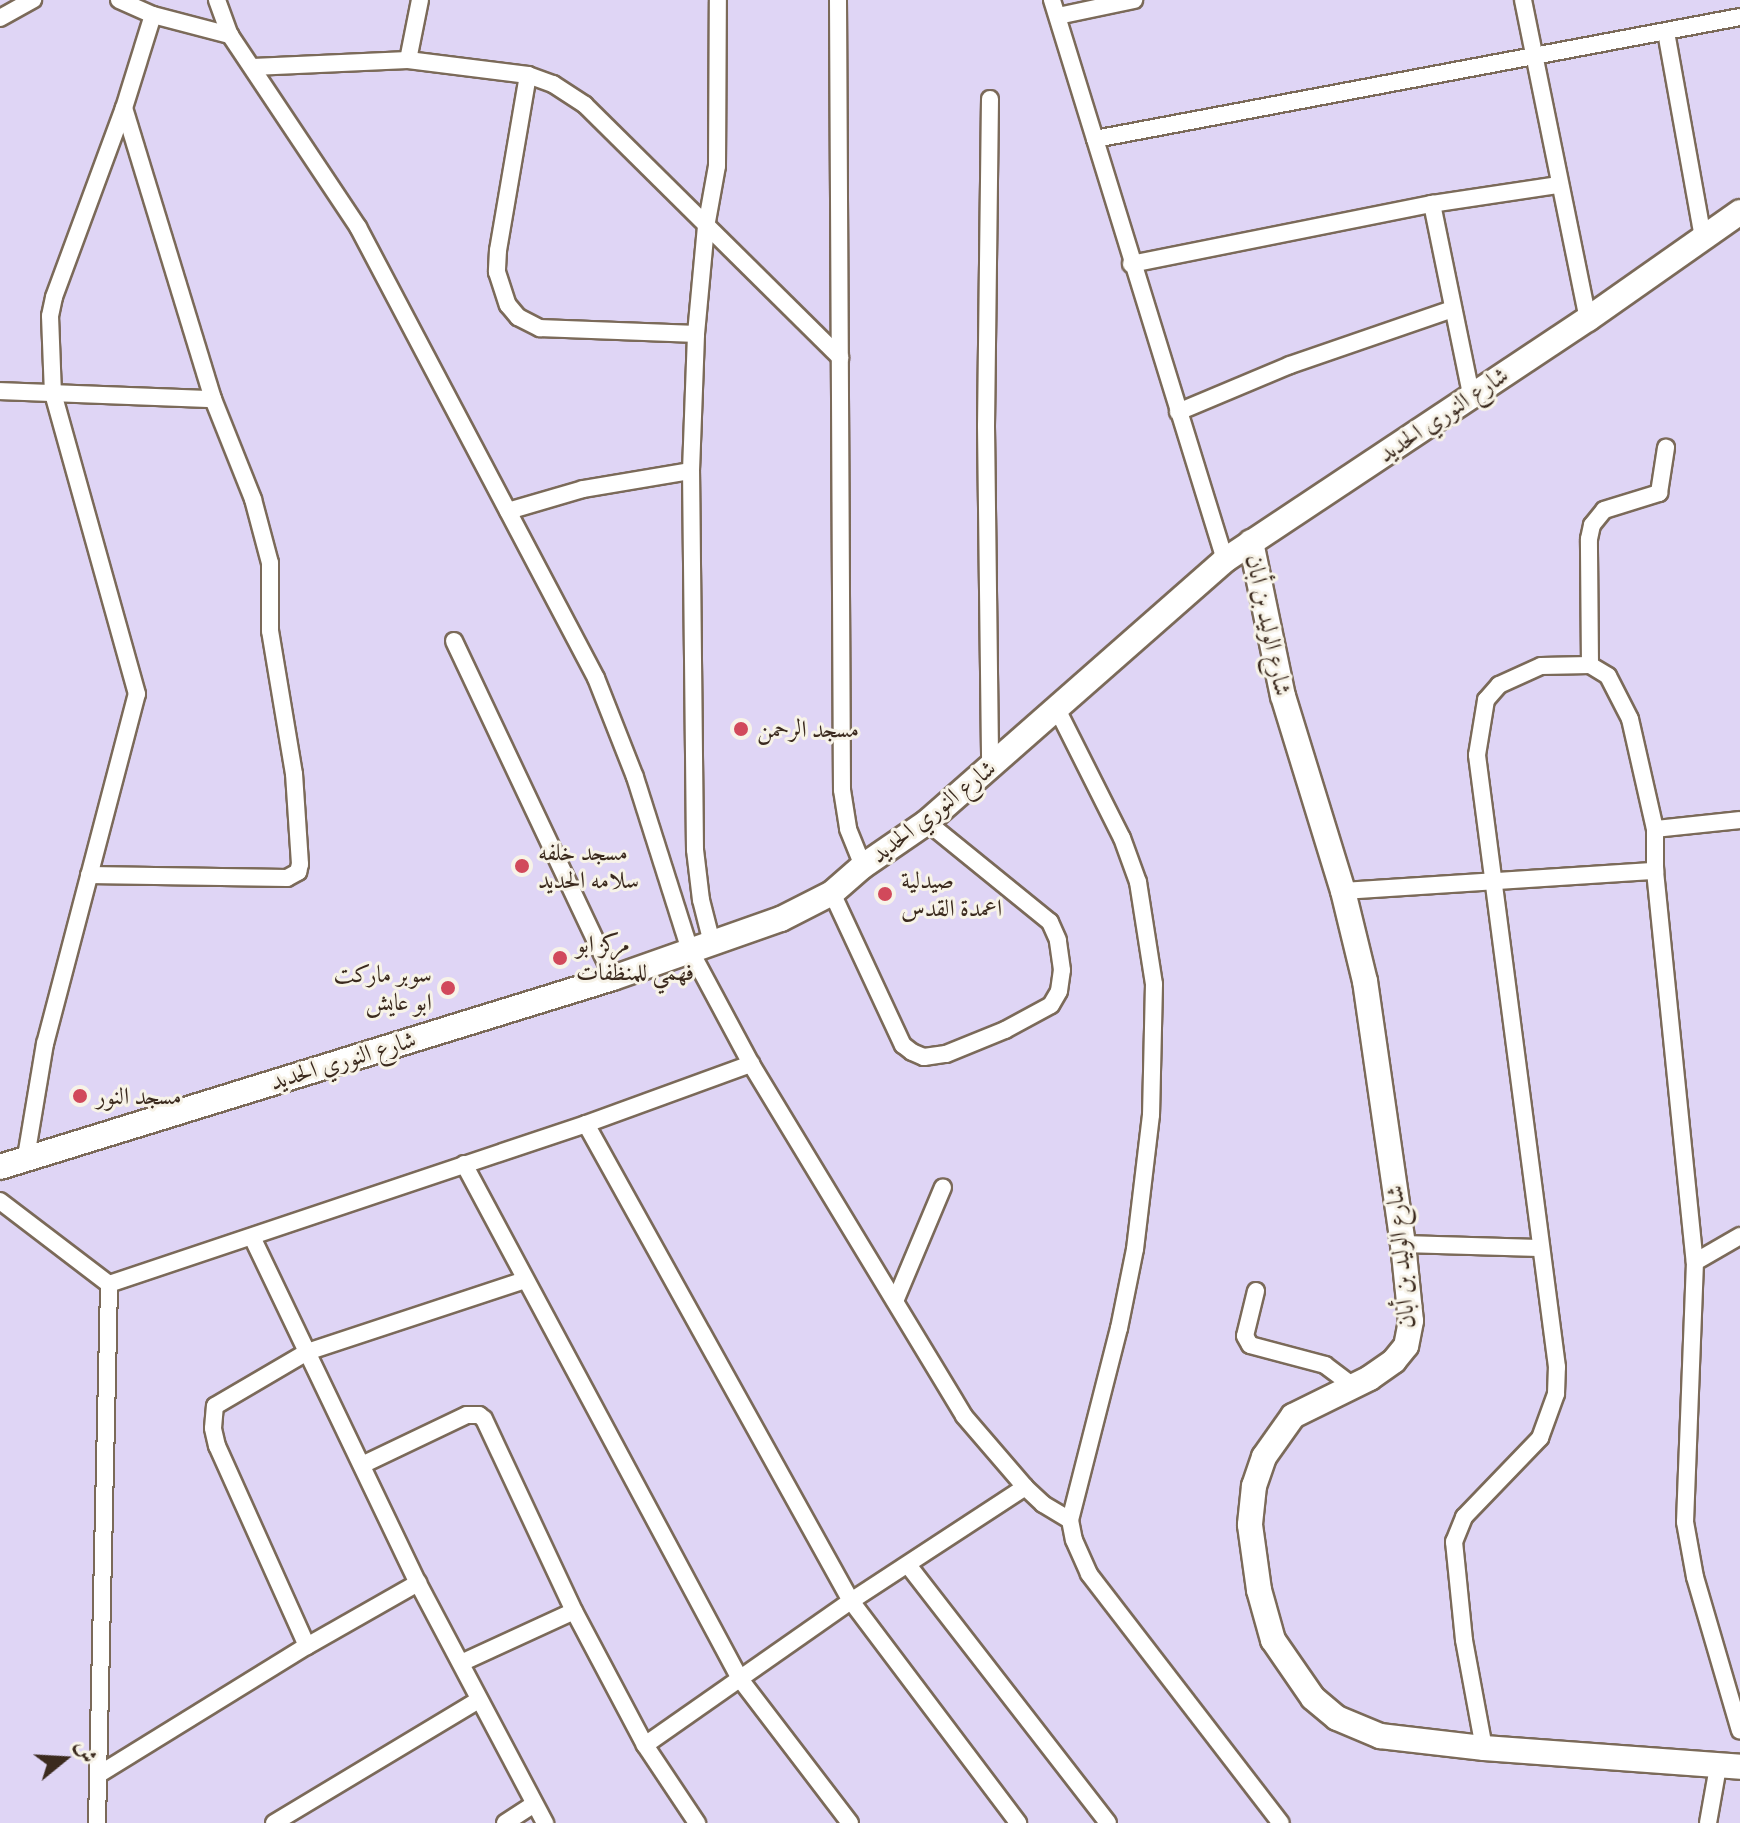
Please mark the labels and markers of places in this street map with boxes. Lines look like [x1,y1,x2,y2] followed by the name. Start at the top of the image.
[757,715,859,743] place label: مسجد الرحمن
[732,720,750,738] marker: مسجد الرحمن
[538,838,639,894] place label: مسجد خلفه سلامه الحديد
[513,857,531,875] marker: مسجد خلفه سلامه الحديد
[901,866,1002,922] place label: صيدلية اعمدة القدس
[876,885,894,903] marker: صيدلية اعمدة القدس
[576,930,694,986] place label: مركز ابو فهمي للمنظفات
[551,949,569,967] marker: مركز ابو فهمي للمنظفات
[333,960,432,1016] place label: سوبر ماركت ابو عايش
[439,979,457,997] marker: سوبر ماركت ابو عايش
[96,1082,181,1110] place label: مسجد النور
[71,1087,89,1105] marker: مسجد النور

